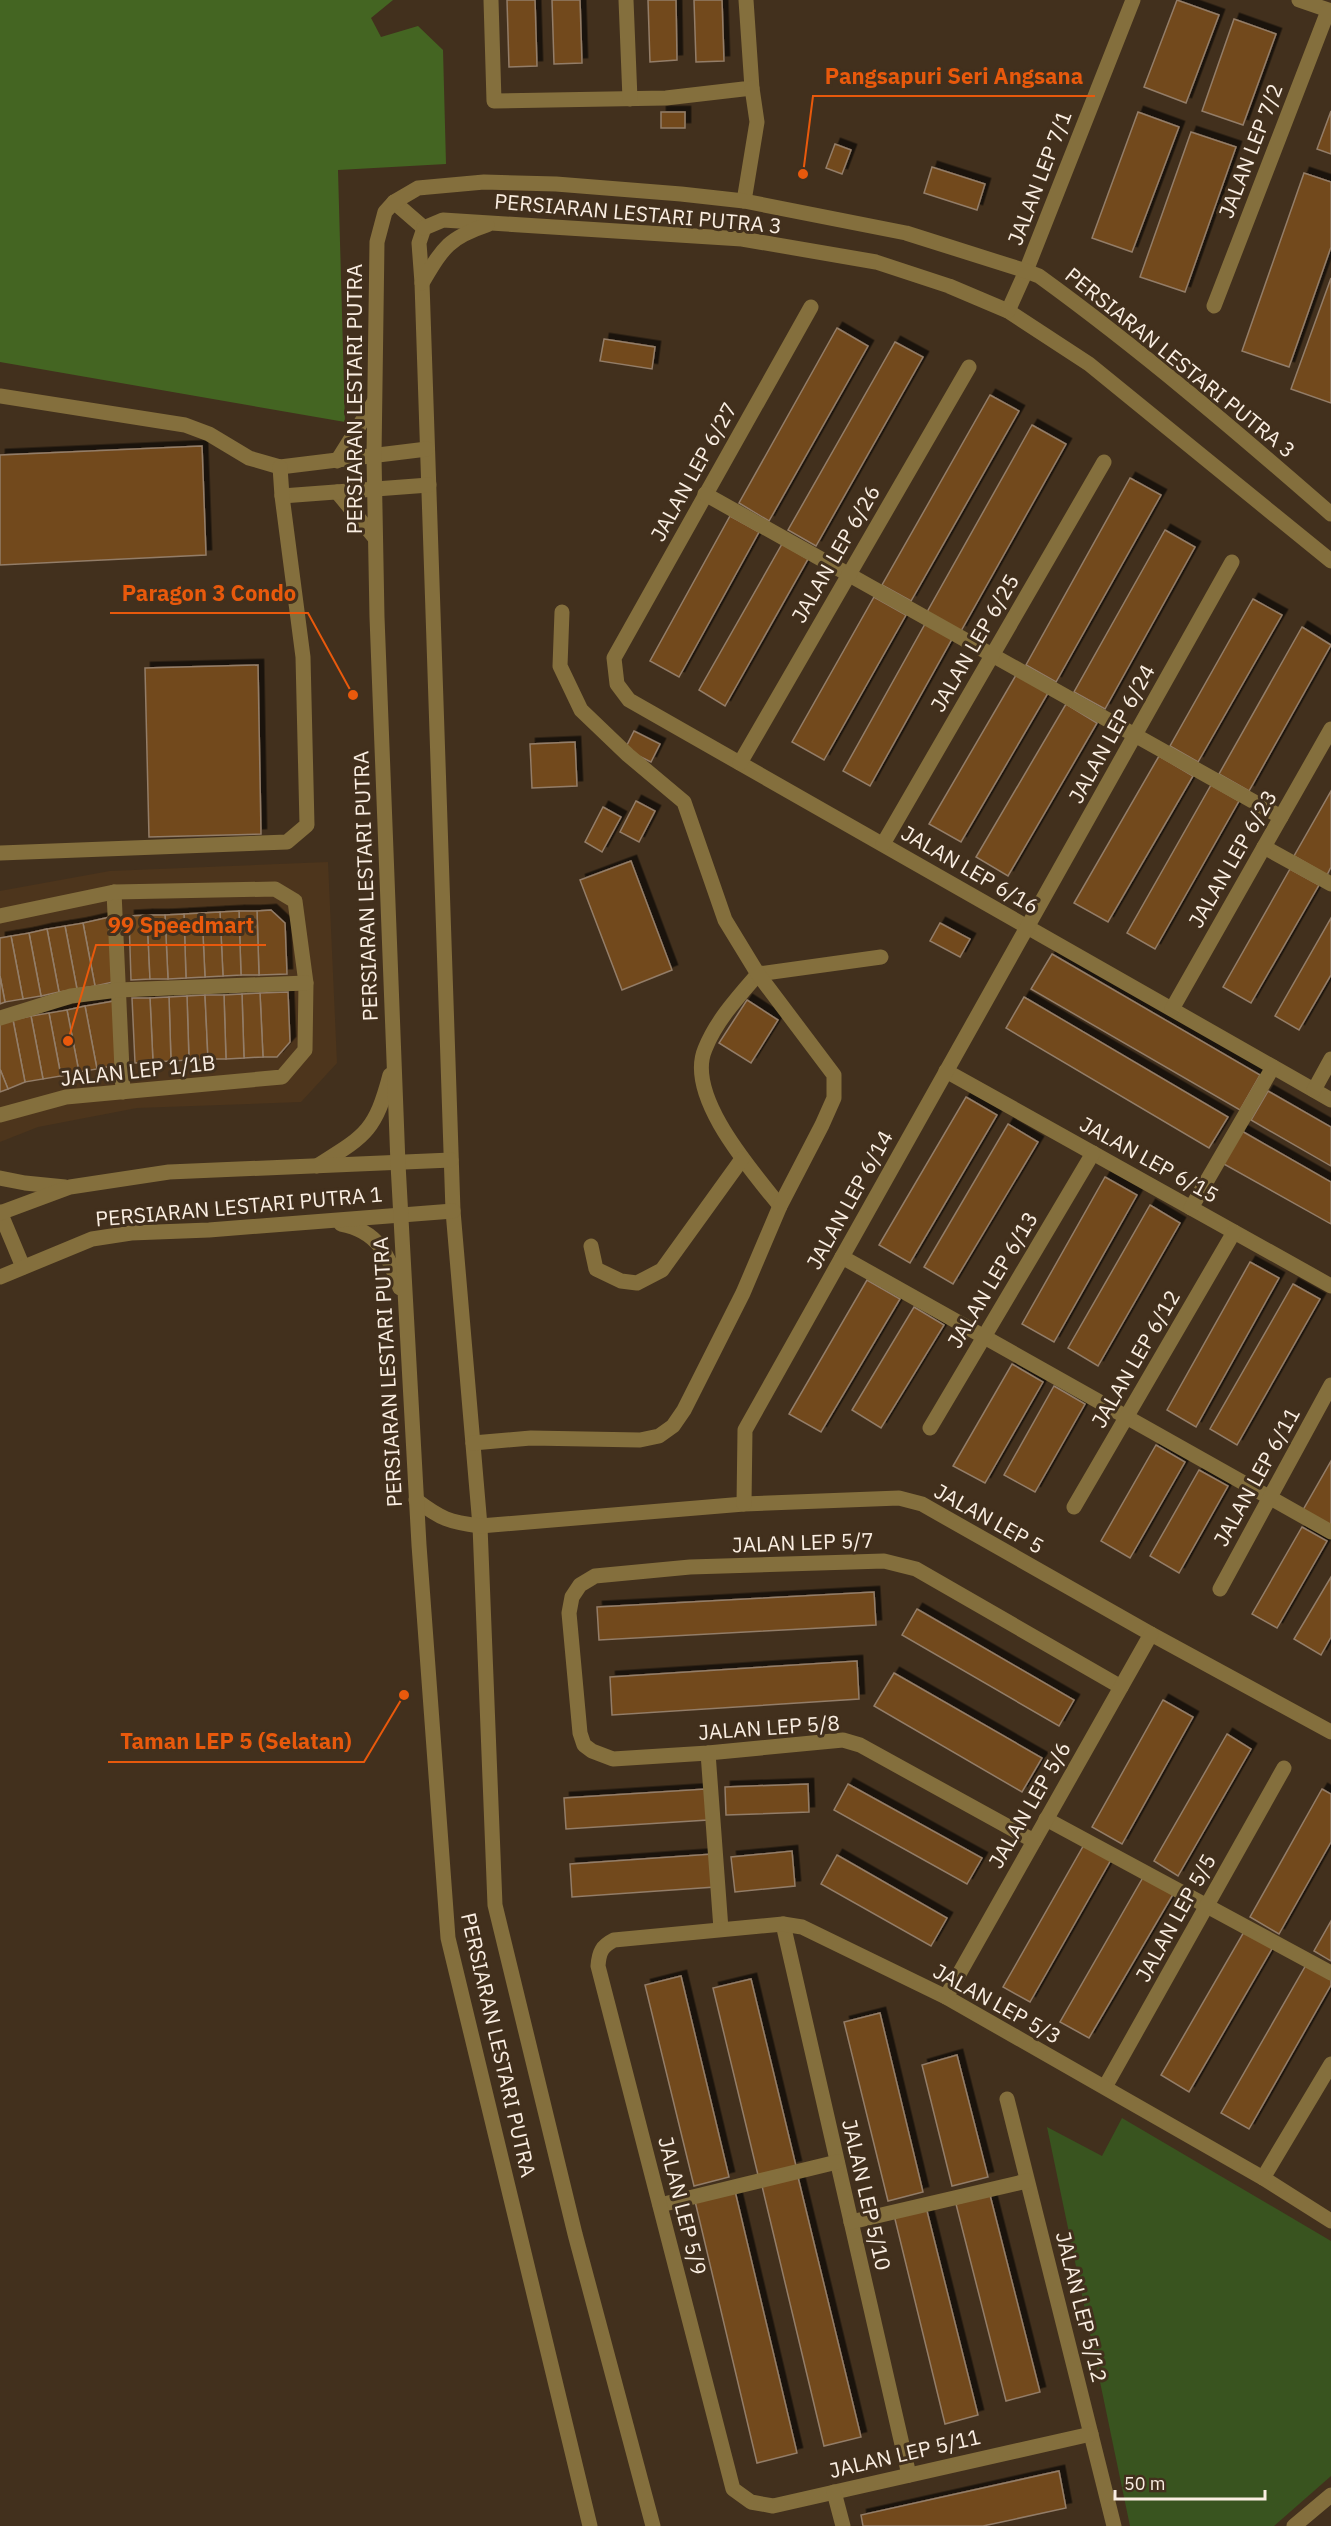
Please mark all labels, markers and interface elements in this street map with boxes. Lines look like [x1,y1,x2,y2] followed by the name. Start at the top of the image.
[813,56,1095,96] callout: Pangsapuri Seri Angsana
[825,61,1083,90] text: Pangsapuri Seri Angsana
[1212,79,1289,222] street label: JALAN LEP 7/2
[1001,106,1078,249] street label: JALAN LEP 7/1
[493,186,783,240] street label: PERSIARAN LESTARI PUTRA 3
[1060,261,1301,464] street label: PERSIARAN LESTARI PUTRA 3
[340,264,368,534] street label: PERSIARAN LESTARI PUTRA
[643,397,743,546] street label: JALAN LEP 6/27
[784,480,886,627] street label: JALAN LEP 6/26
[923,569,1025,716] street label: JALAN LEP 6/25
[110,573,308,613] callout: Paragon 3 Condo
[122,578,296,607] text: Paragon 3 Condo
[1061,659,1161,808] street label: JALAN LEP 6/24
[346,750,384,1022] street label: PERSIARAN LESTARI PUTRA
[1181,785,1283,932] street label: JALAN LEP 6/23
[897,818,1044,920] street label: JALAN LEP 6/16
[96,905,266,945] callout: 99 Speedmart
[108,910,254,939] text: 99 Speedmart
[59,1048,217,1092] street label: JALAN LEP 1/1B
[1075,1109,1224,1209] street label: JALAN LEP 6/15
[799,1125,899,1274] street label: JALAN LEP 6/14
[94,1179,384,1233] street label: PERSIARAN LESTARI PUTRA 1
[940,1206,1044,1353] street label: JALAN LEP 6/13
[366,1236,408,1508] street label: PERSIARAN LESTARI PUTRA
[1084,1285,1186,1432] street label: JALAN LEP 6/12
[1206,1402,1306,1551] street label: JALAN LEP 6/11
[930,1476,1049,1560] street label: JALAN LEP 5
[732,1526,874,1558] street label: JALAN LEP 5/7
[697,1708,841,1746] street label: JALAN LEP 5/8
[108,1722,364,1762] callout: Taman LEP 5 (Selatan)
[120,1726,352,1755] text: Taman LEP 5 (Selatan)
[982,1736,1077,1873] street label: JALAN LEP 5/6
[1128,1849,1222,1986] street label: JALAN LEP 5/5
[455,1910,543,2180] street label: PERSIARAN LESTARI PUTRA
[929,1956,1066,2050] street label: JALAN LEP 5/3
[836,2116,898,2273] street label: JALAN LEP 5/10
[652,2134,714,2278] street label: JALAN LEP 5/9
[1050,2228,1114,2385] street label: JALAN LEP 5/12
[826,2422,983,2484] street label: JALAN LEP 5/11
[1115,2463,1265,2501] scale bar
[1124,2472,1166,2495] text: 50 m

